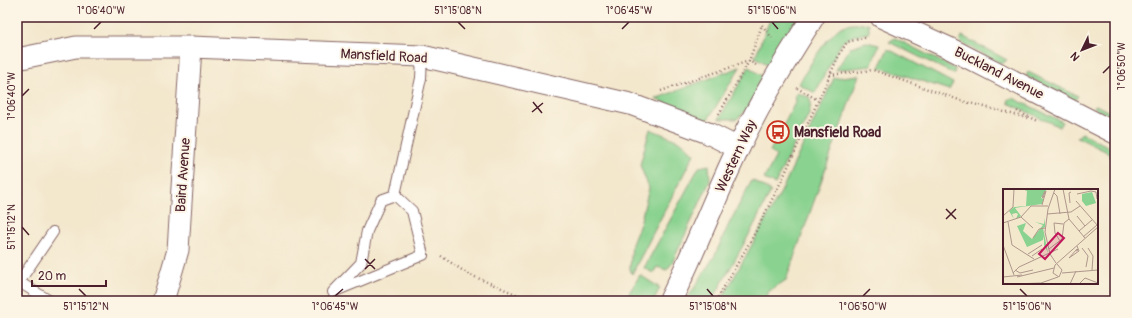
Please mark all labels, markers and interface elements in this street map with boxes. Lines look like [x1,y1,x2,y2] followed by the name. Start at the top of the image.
[77,5,126,17] text: 1°06'40"W
[434,5,482,17] text: 51°15'08"N
[606,5,653,17] text: 1°06'45"W
[748,5,796,17] text: 51°15'06"N
[1062,30,1102,70] north arrow
[1116,42,1128,90] text: 1°06'50"W
[951,43,1047,103] street label: Buckland Avenue
[340,45,428,67] street label: Mansfield Road
[1067,49,1082,64] text: N
[6,71,18,120] text: 1°06'40"W
[712,117,760,195] street label: Western Way
[765,119,791,145] bus stop icon: Mansfield Road
[794,124,882,141] place label: Mansfield Road
[172,137,194,213] street label: Baird Avenue
[1003,189,1098,284] inset map
[6,204,18,250] text: 51°15'12"N
[32,262,106,288] scale bar
[38,269,67,284] text: 20 m
[63,301,109,313] text: 51°15'12"N
[312,301,359,313] text: 1°06'45"W
[689,301,737,313] text: 51°15'08"N
[839,301,887,313] text: 1°06'50"W
[1003,301,1051,313] text: 51°15'06"N

